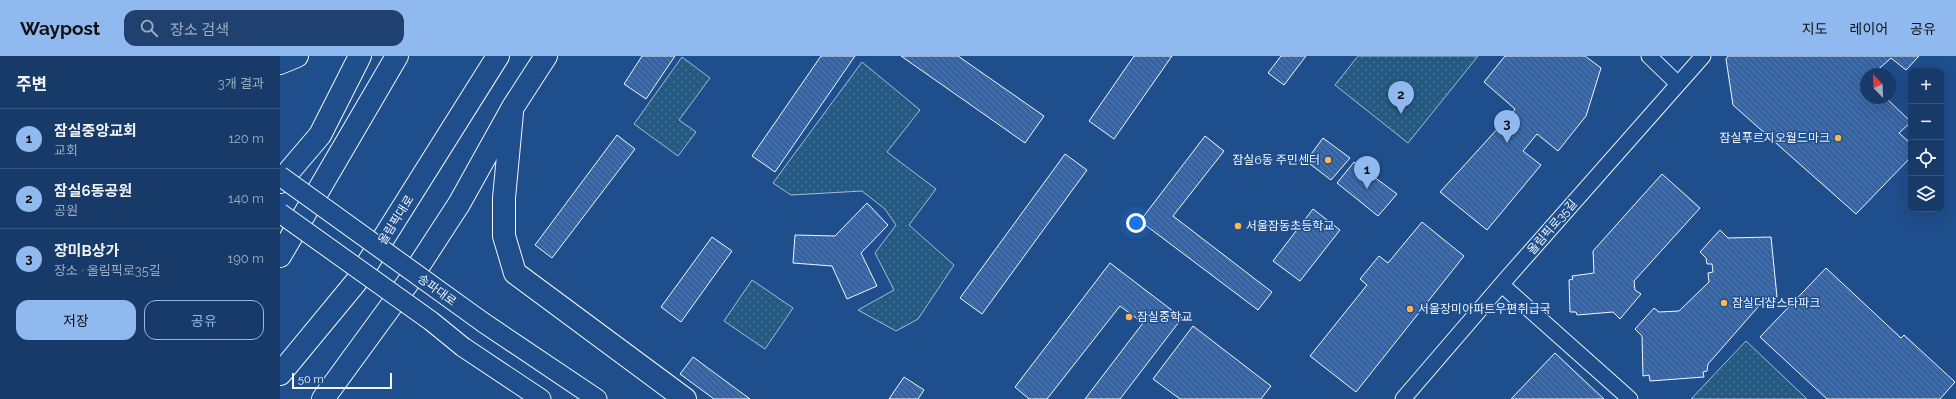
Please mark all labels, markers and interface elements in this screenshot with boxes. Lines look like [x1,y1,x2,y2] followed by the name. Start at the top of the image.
[124,10,404,46] search box
[20,17,100,39] text: Waypost
[138,17,160,39] icon: search
[170,21,229,39] text: 장소 검색
[1802,21,1828,37] text: 지도
[1850,21,1888,37] text: 레이어
[1910,21,1936,37] text: 공유
[1860,68,1896,104] north arrow
[1908,68,1944,212] map controls
[1908,68,1944,104] button: +
[16,74,47,94] text: 주변
[218,76,264,91] text: 3개 결과
[1388,81,1414,114] pin: 2
[1908,104,1944,140] button: −
[1494,110,1520,143] pin: 3
[54,122,137,140] text: 잠실중앙교회
[26,131,32,146] text: 1
[228,131,264,146] text: 120 m
[1720,131,1830,145] place label: 잠실푸르지오월드마크
[1833,133,1843,143] marker: 잠실푸르지오월드마크
[1908,140,1944,176] button: locate
[54,143,78,158] text: 교회
[1232,153,1320,167] place label: 잠실6동 주민센터
[1323,155,1333,165] marker: 잠실6동 주민센터
[1354,156,1380,189] pin: 1
[1908,176,1944,212] button: layers
[54,182,132,200] text: 잠실6동공원
[25,191,33,206] text: 2
[228,191,264,206] text: 140 m
[375,193,417,247] street label: 올림픽대로
[1524,197,1580,257] street label: 올림픽로35길
[54,203,78,218] text: 공원
[1126,213,1146,233] your location
[1246,219,1334,233] place label: 서울잠동초등학교
[1233,221,1243,231] marker: 서울잠동초등학교
[54,242,119,260] text: 장미B상가
[25,251,33,266] text: 3
[228,251,264,266] text: 190 m
[54,263,161,278] text: 장소 · 올림픽로35길
[415,271,459,309] street label: 송파대로
[1732,296,1820,310] place label: 잠실더샵스타파크
[1719,298,1729,308] marker: 잠실더샵스타파크
[16,300,136,340] button: 저장
[144,300,264,340] button: 공유
[1418,302,1550,316] place label: 서울장미아파트우편취급국
[1405,304,1415,314] marker: 서울장미아파트우편취급국
[1137,310,1192,324] place label: 잠실중학교
[1124,312,1134,322] marker: 잠실중학교
[292,371,392,390] scale bar
[298,373,324,386] text: 50 m

